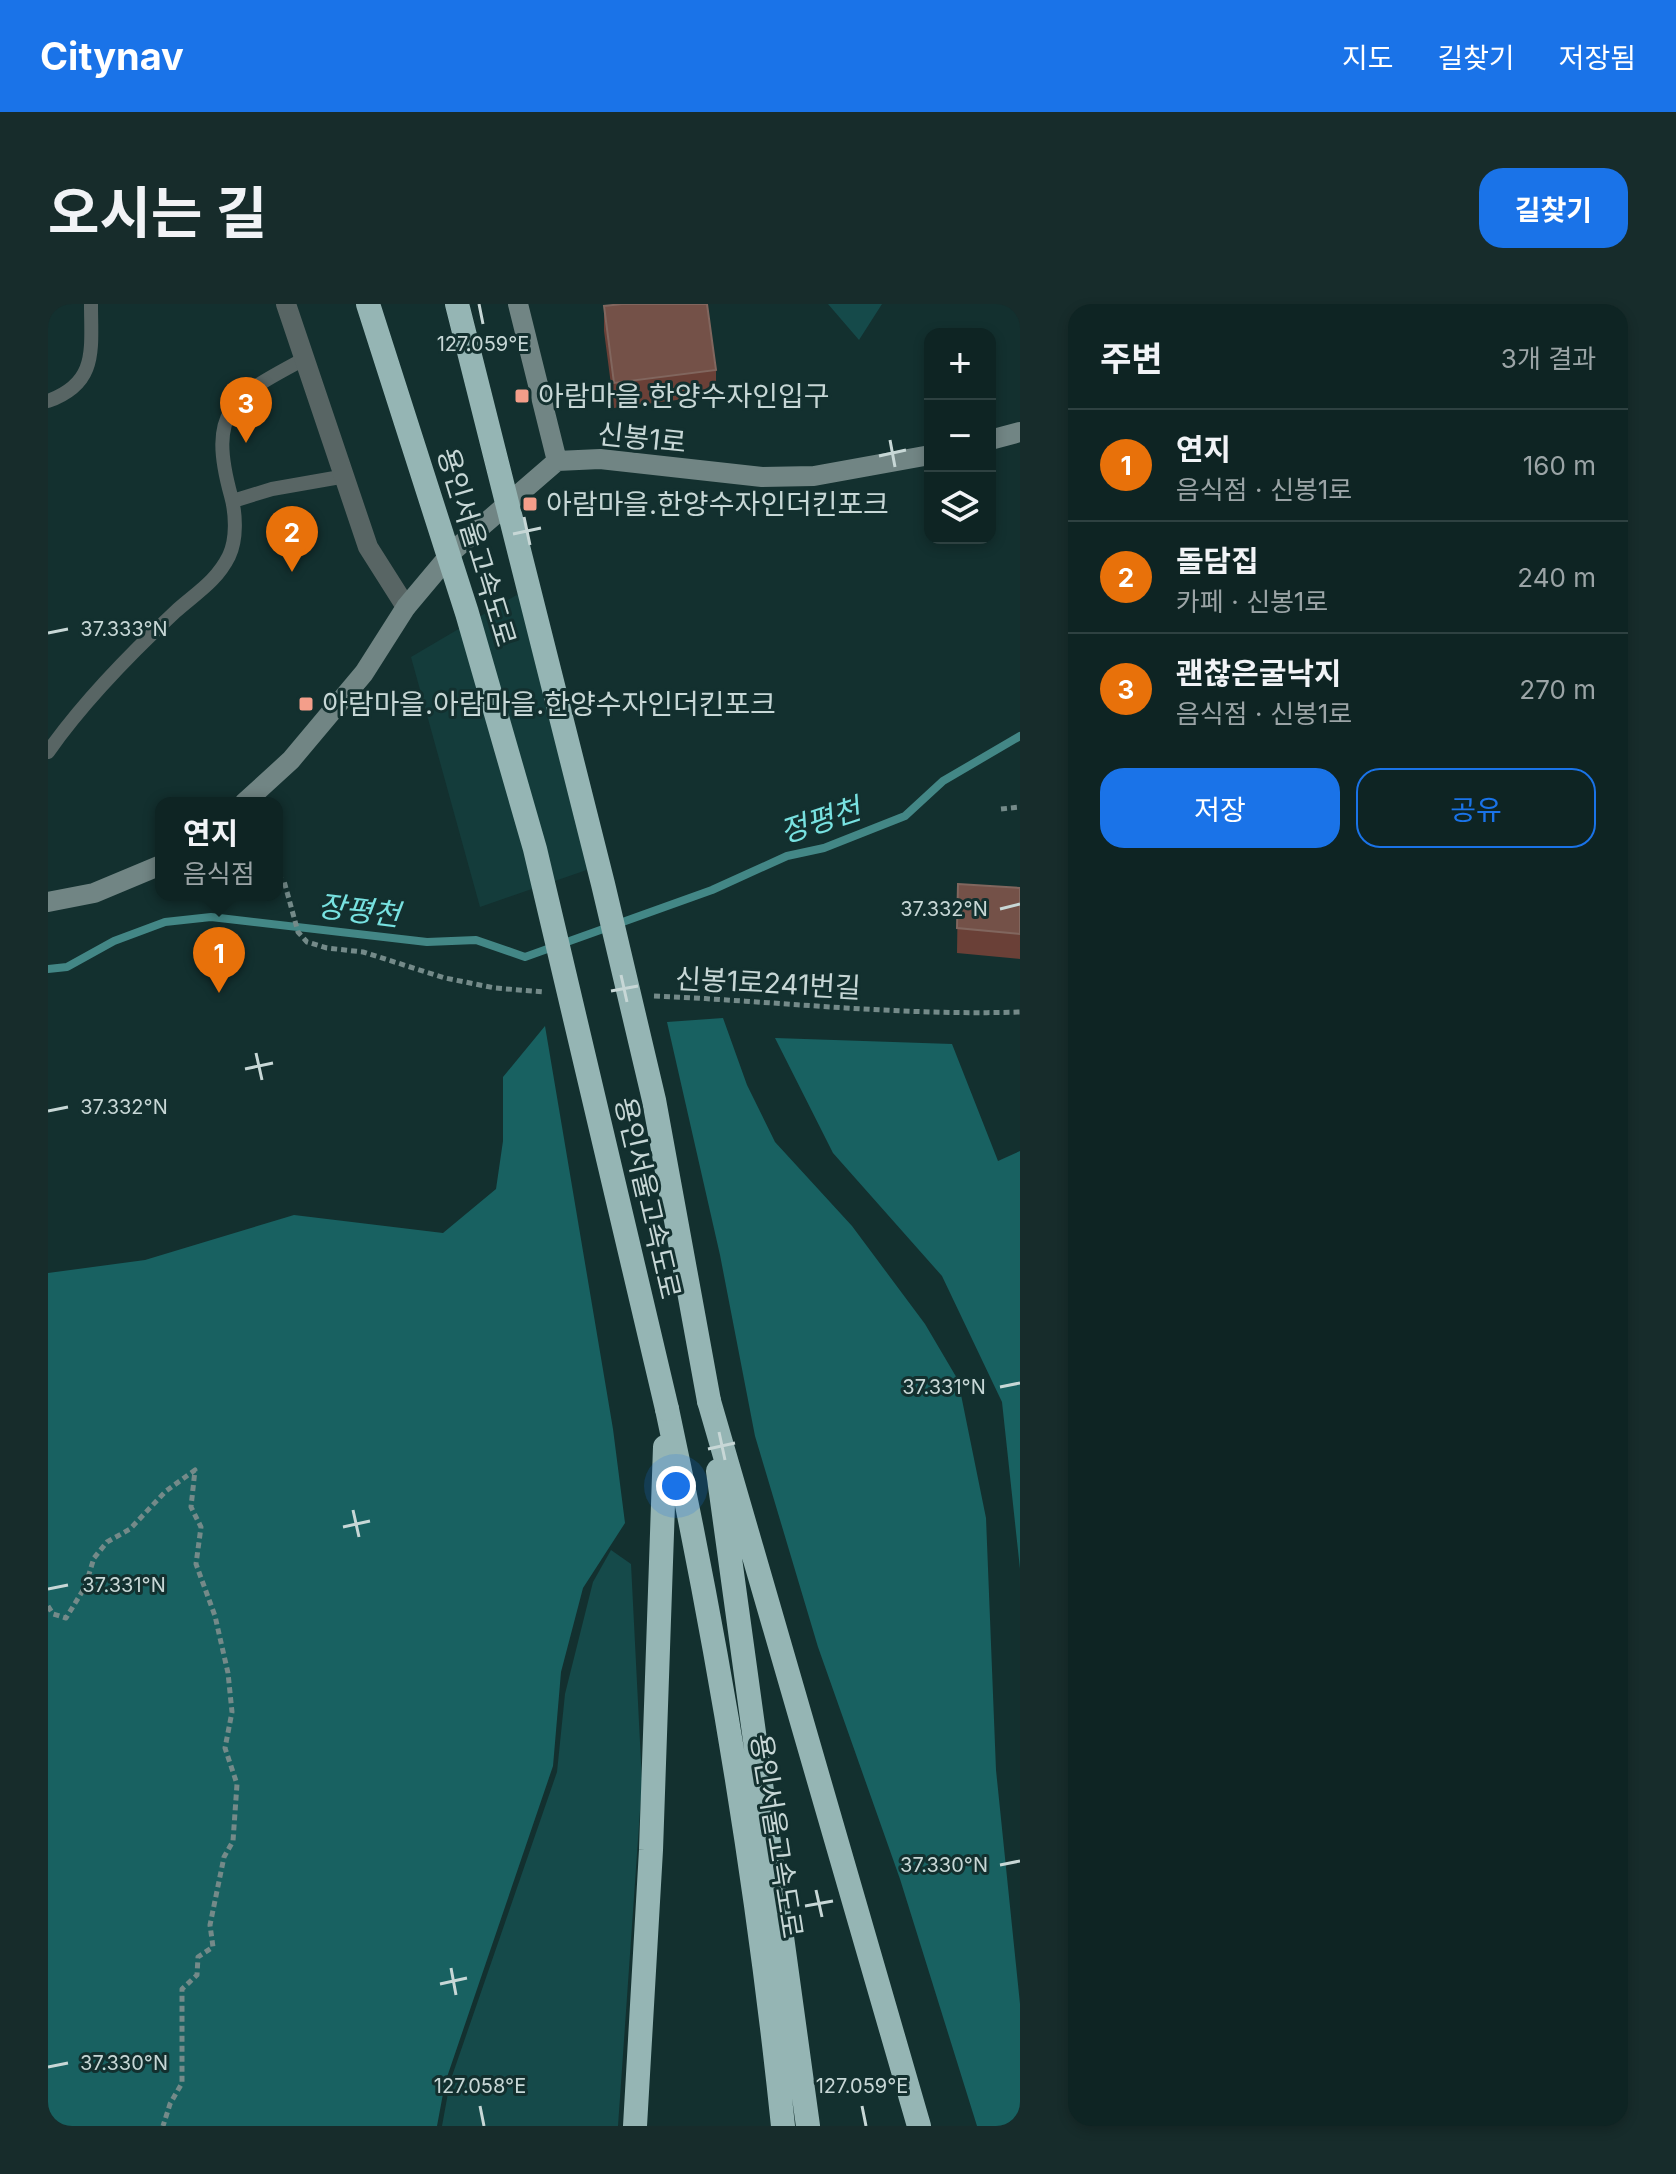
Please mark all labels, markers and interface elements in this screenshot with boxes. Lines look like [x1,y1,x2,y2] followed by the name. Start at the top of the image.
[40,33,184,79] text: Citynav
[1342,41,1393,75] text: 지도
[1437,41,1515,75] text: 길찾기
[1559,41,1636,75] text: 저장됨
[1479,168,1628,248] button: 길찾기
[48,179,267,247] text: 오시는 길
[924,328,996,544] map controls
[924,328,996,400] button: +
[437,332,529,356] text: 127.059°E
[1100,338,1163,379] text: 주변
[1501,343,1596,374] text: 3개 결과
[220,377,272,443] pin: 3
[538,379,829,413] place label: 아람마을.한양수자인입구
[513,387,531,405] marker: 아람마을.한양수자인입구
[924,400,996,472] button: −
[596,416,688,460] street label: 신봉1로
[1176,431,1231,467] text: 연지
[431,443,523,651] street label: 용인서울고속도로
[1120,450,1132,481] text: 1
[1523,450,1596,481] text: 160 m
[924,472,996,544] button: layers
[1176,474,1352,505] text: 음식점 · 신봉1로
[546,487,889,521] place label: 아람마을.한양수자인더킨포크
[521,495,539,513] marker: 아람마을.한양수자인더킨포크
[266,506,318,572] pin: 2
[1176,543,1259,579] text: 돌담집
[1118,562,1134,593] text: 2
[1517,562,1596,593] text: 240 m
[1176,586,1328,617] text: 카페 · 신봉1로
[80,617,168,641] text: 37.333°N
[1176,655,1342,691] text: 괜찮은굴낙지
[1118,674,1134,705] text: 3
[1519,674,1596,705] text: 270 m
[322,687,776,721] place label: 아람마을.아람마을.한양수자인더킨포크
[297,695,315,713] marker: 아람마을.아람마을.한양수자인더킨포크
[1176,698,1352,729] text: 음식점 · 신봉1로
[1100,768,1340,848] button: 저장
[1356,768,1596,848] button: 공유
[775,789,868,850] water label: 정평천
[155,797,283,901] popup
[183,815,238,851] text: 연지
[183,858,255,889] text: 음식점
[316,887,406,933] water label: 장평천
[900,897,988,921] text: 37.332°N
[193,927,245,993] pin: 1
[674,961,862,1005] street label: 신봉1로241번길
[608,1094,688,1302] street label: 용인서울고속도로
[80,1095,168,1119] text: 37.332°N
[902,1375,986,1399] text: 37.331°N
[656,1466,696,1506] your location
[82,1573,166,1597] text: 37.331°N
[744,1732,810,1940] street label: 용인서울고속도로
[900,1853,988,1877] text: 37.330°N
[80,2051,168,2075] text: 37.330°N
[434,2074,526,2098] text: 127.058°E
[816,2074,908,2098] text: 127.059°E

